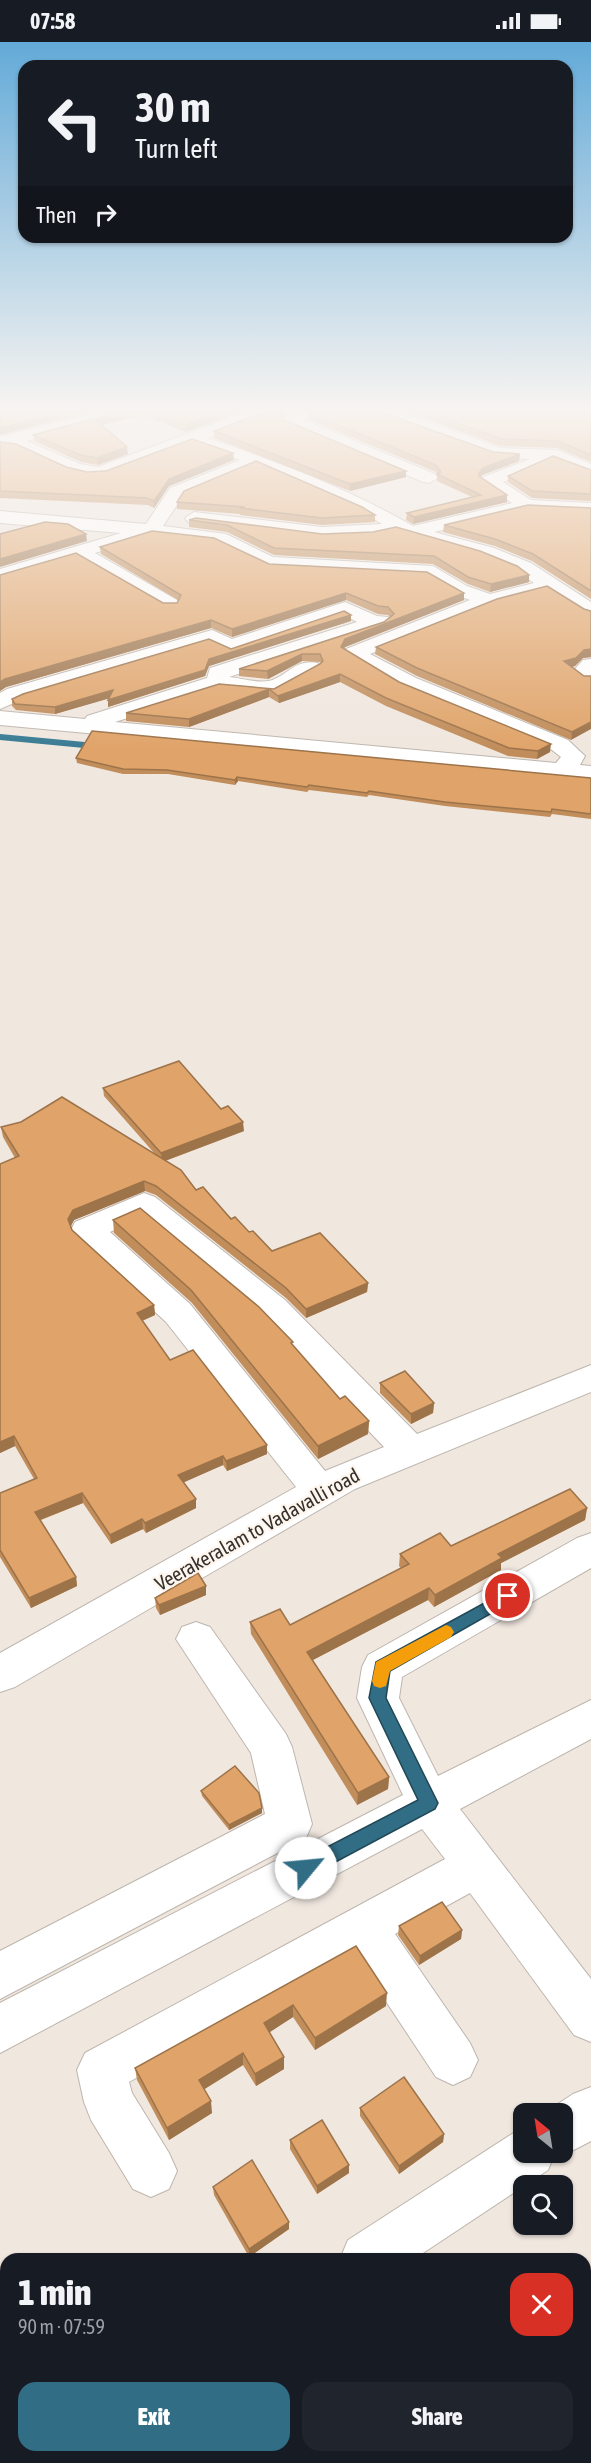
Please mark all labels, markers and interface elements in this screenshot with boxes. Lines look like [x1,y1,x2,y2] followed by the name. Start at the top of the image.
[30,8,75,34] text: 07:58
[135,83,210,131] text: 30 m
[36,84,114,162] icon: left
[135,133,218,164] text: Turn left
[89,198,122,231] icon: right
[36,202,77,228] text: Then
[151,1463,363,1595] street label: Veerakeralam to Vadavalli road
[482,1570,533,1621] pin
[491,1579,524,1612] icon: arrive
[274,1836,338,1900] position arrow
[513,2103,573,2163] north arrow
[513,2103,573,2235] map controls
[513,2175,573,2235] button: search
[18,2271,92,2313] text: 1 min
[510,2273,573,2336] button: close
[18,2315,105,2338] text: 90 m · 07:59
[18,2382,290,2451] button: Exit
[302,2382,573,2451] button: Share

